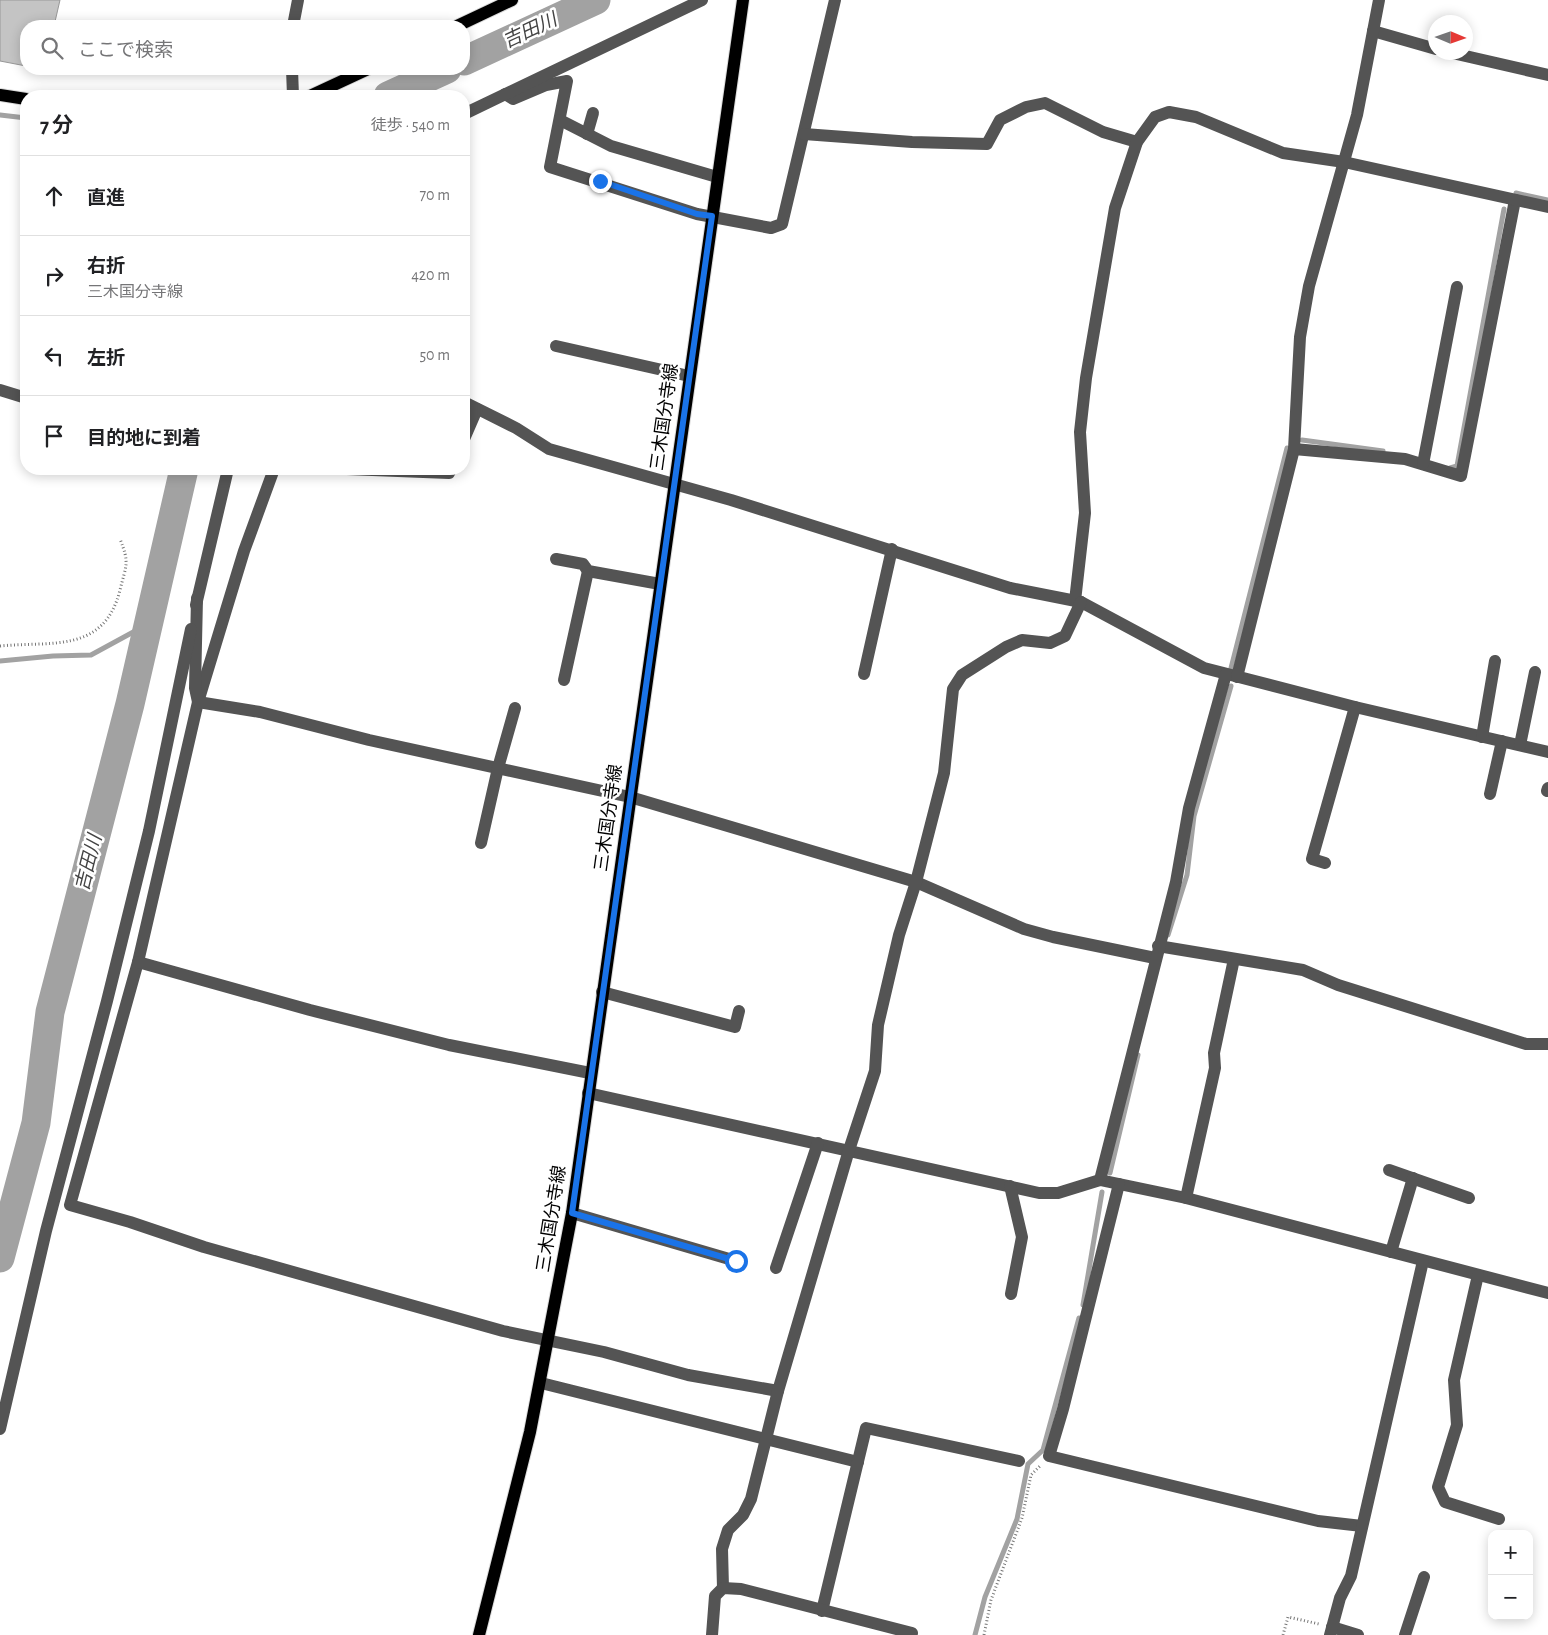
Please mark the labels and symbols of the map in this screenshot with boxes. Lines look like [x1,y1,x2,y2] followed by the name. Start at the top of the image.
[500,9,562,52] water label: 吉田川
[1428,15,1473,60] north arrow
[589,170,612,193] route end
[647,362,681,472] street label: 三木国分寺線
[591,763,625,873] street label: 三木国分寺線
[72,831,106,893] water label: 吉田川
[533,1164,569,1274] street label: 三木国分寺線
[725,1250,748,1273] route start

